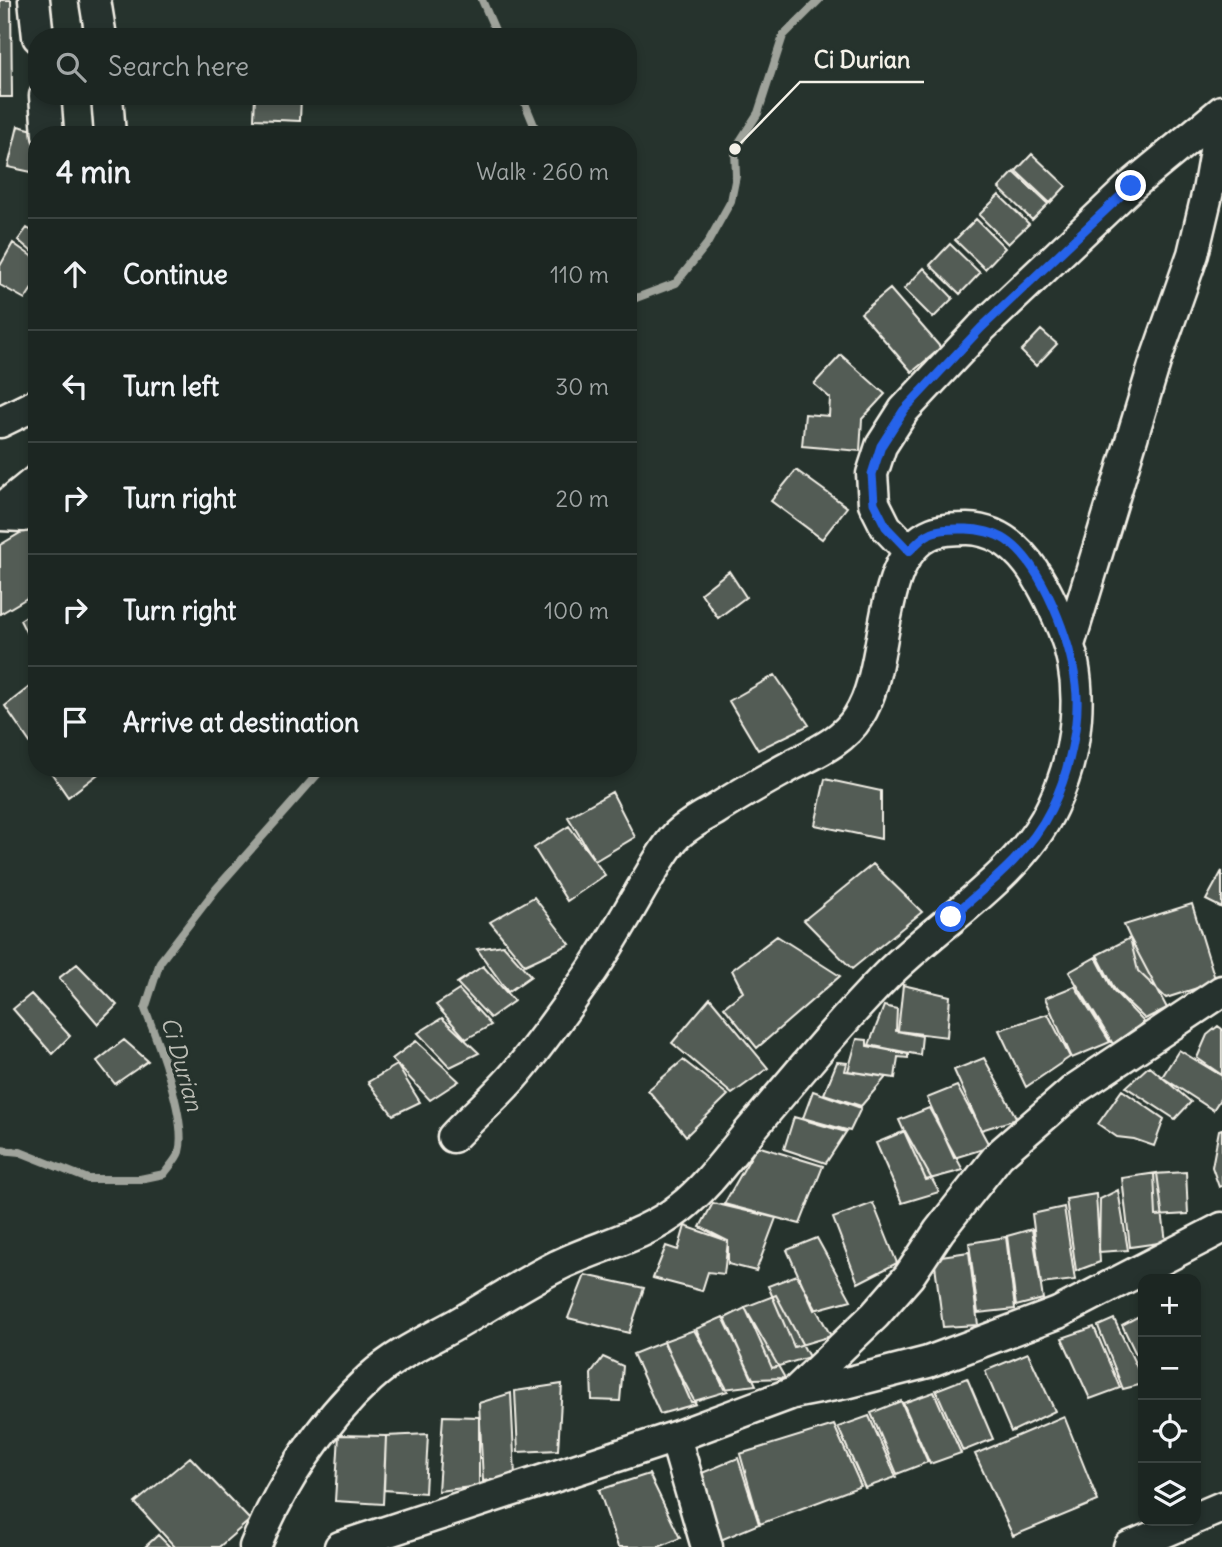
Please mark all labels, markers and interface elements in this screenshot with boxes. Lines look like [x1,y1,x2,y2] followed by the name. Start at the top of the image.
[28,28,637,105] search box
[800,38,924,82] callout: Ci Durian
[814,45,910,74] text: Ci Durian
[52,48,90,86] icon: search
[108,50,249,83] text: Search here
[56,153,131,191] text: 4 min
[476,157,609,186] text: Walk · 260 m
[1115,170,1146,201] route end
[56,255,94,293] icon: ahead
[123,258,228,291] text: Continue
[550,260,609,289] text: 110 m
[56,367,94,405] icon: left
[123,370,219,403] text: Turn left
[555,372,609,401] text: 30 m
[56,479,94,517] icon: right
[123,482,236,515] text: Turn right
[556,484,609,513] text: 20 m
[56,591,94,629] icon: right
[123,594,236,627] text: Turn right
[544,596,609,625] text: 100 m
[56,703,94,741] icon: arrive
[123,706,359,739] text: Arrive at destination
[935,901,966,932] route start
[155,1013,210,1115] water label: Ci Durian
[1138,1274,1201,1526] map controls
[1138,1274,1201,1337] button: +
[1138,1337,1201,1400] button: −
[1138,1400,1201,1463] button: locate
[1138,1463,1201,1526] button: layers

